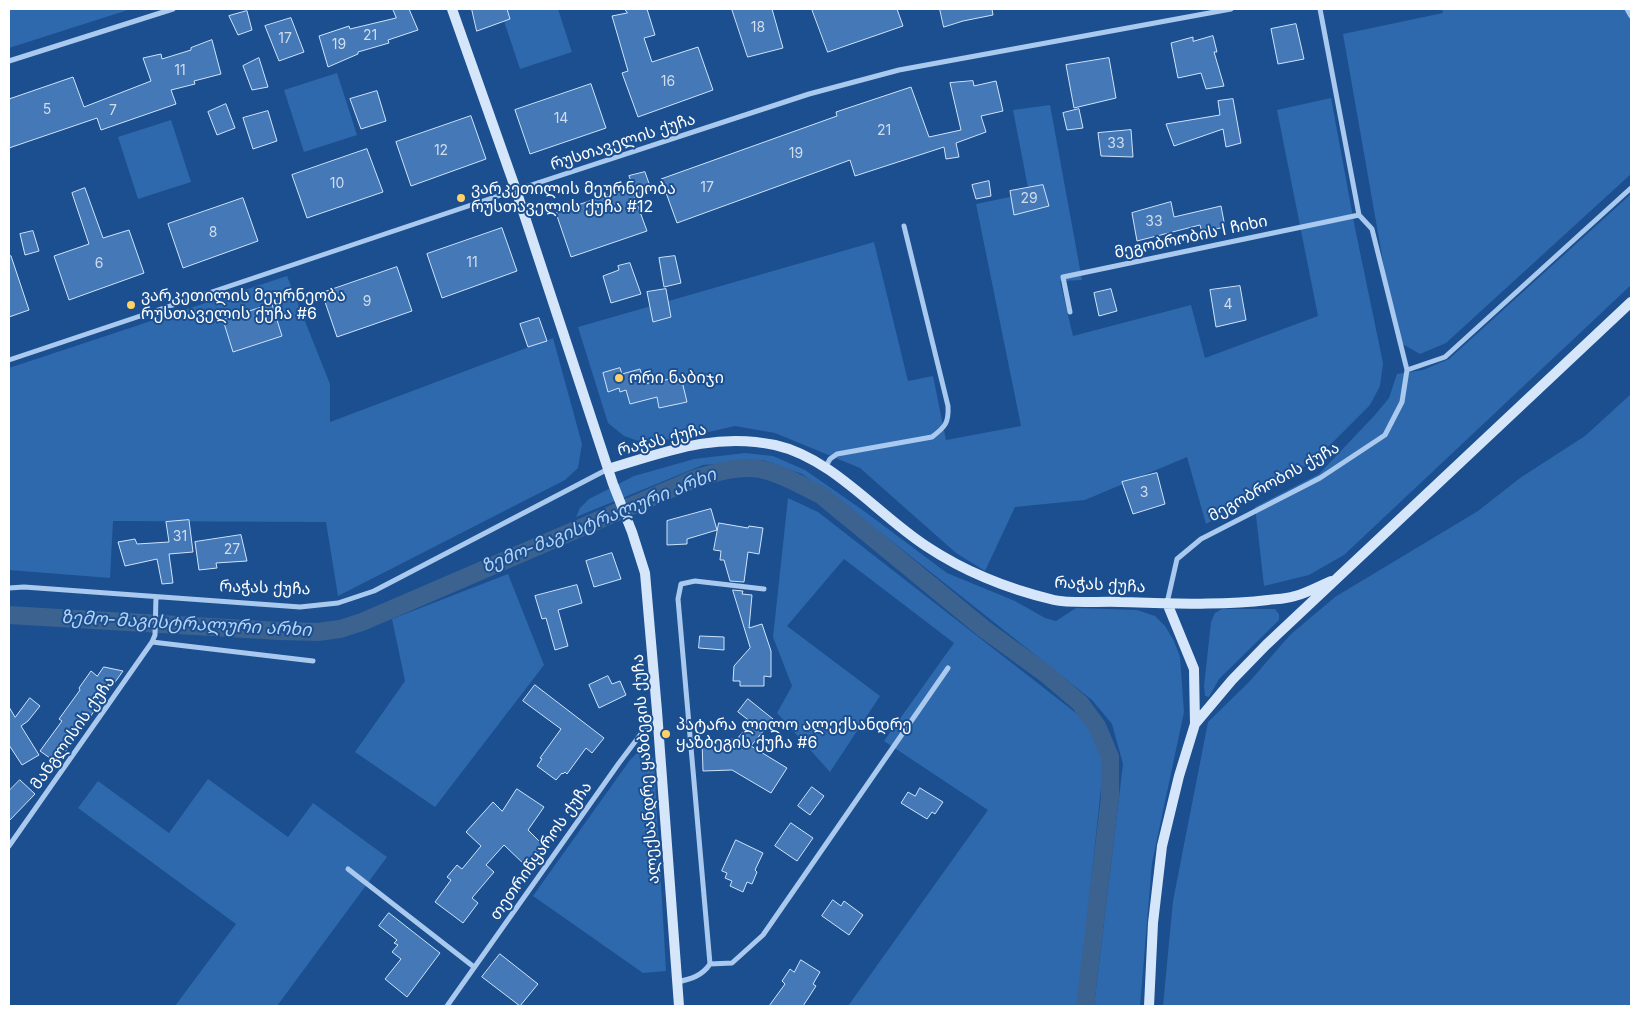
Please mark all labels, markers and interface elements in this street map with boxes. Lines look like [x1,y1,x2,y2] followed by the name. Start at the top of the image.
[751,20,765,36] house number: 18
[363,28,377,44] house number: 21
[278,31,292,47] house number: 17
[332,37,346,53] house number: 19
[174,63,186,79] house number: 11
[661,74,675,90] house number: 16
[43,102,51,118] house number: 5
[109,103,117,119] house number: 7
[548,109,698,175] street label: რუსთაველის ქუჩა
[554,111,568,127] house number: 14
[877,123,891,139] house number: 21
[1107,136,1125,152] house number: 33
[434,143,448,159] house number: 12
[789,146,803,162] house number: 19
[330,176,344,192] house number: 10
[471,179,676,217] place label: ვარკეთილის მეურნეობა რუსთაველის ქუჩა #12
[700,180,714,196] house number: 17
[1020,191,1038,207] house number: 29
[455,192,467,204] marker: ვარკეთილის მეურნეობა რუსთაველის ქუჩა #12
[1113,211,1269,263] street label: მეგობრობის I ჩიხი
[1145,214,1163,230] house number: 33
[209,225,217,241] house number: 8
[466,255,478,271] house number: 11
[95,256,103,272] house number: 6
[141,286,346,324] place label: ვარკეთილის მეურნეობა რუსთაველის ქუჩა #6
[363,294,371,310] house number: 9
[1223,297,1233,313] house number: 4
[125,299,137,311] marker: ვარკეთილის მეურნეობა რუსთაველის ქუჩა #6
[629,368,724,388] place label: ორი ნაბიჯი
[613,372,625,384] marker: ორი ნაბიჯი
[616,420,708,460] street label: რაჭას ქუჩა
[1205,438,1343,526] street label: მეგობრობის ქუჩა
[479,464,719,578] water label: ზემო-მაგისტრალური არხი
[1140,485,1148,501] house number: 3
[173,529,187,545] house number: 31
[224,542,240,558] house number: 27
[1054,573,1146,597] street label: რაჭას ქუჩა
[219,577,311,599] street label: რაჭას ქუჩა
[60,607,312,641] water label: ზემო-მაგისტრალური არხი
[628,653,664,885] street label: ალექსანდრე ყაზბეგის ქუჩა
[27,673,119,793] street label: მანგლისის ქუჩა
[676,715,912,753] place label: პატარა ლილო ალექსანდრე ყაზბეგის ქუჩა #6
[660,728,672,740] marker: პატარა ლილო ალექსანდრე ყაზბეგის ქუჩა #6
[486,778,596,924] street label: თეთრიწყაროს ქუჩა

